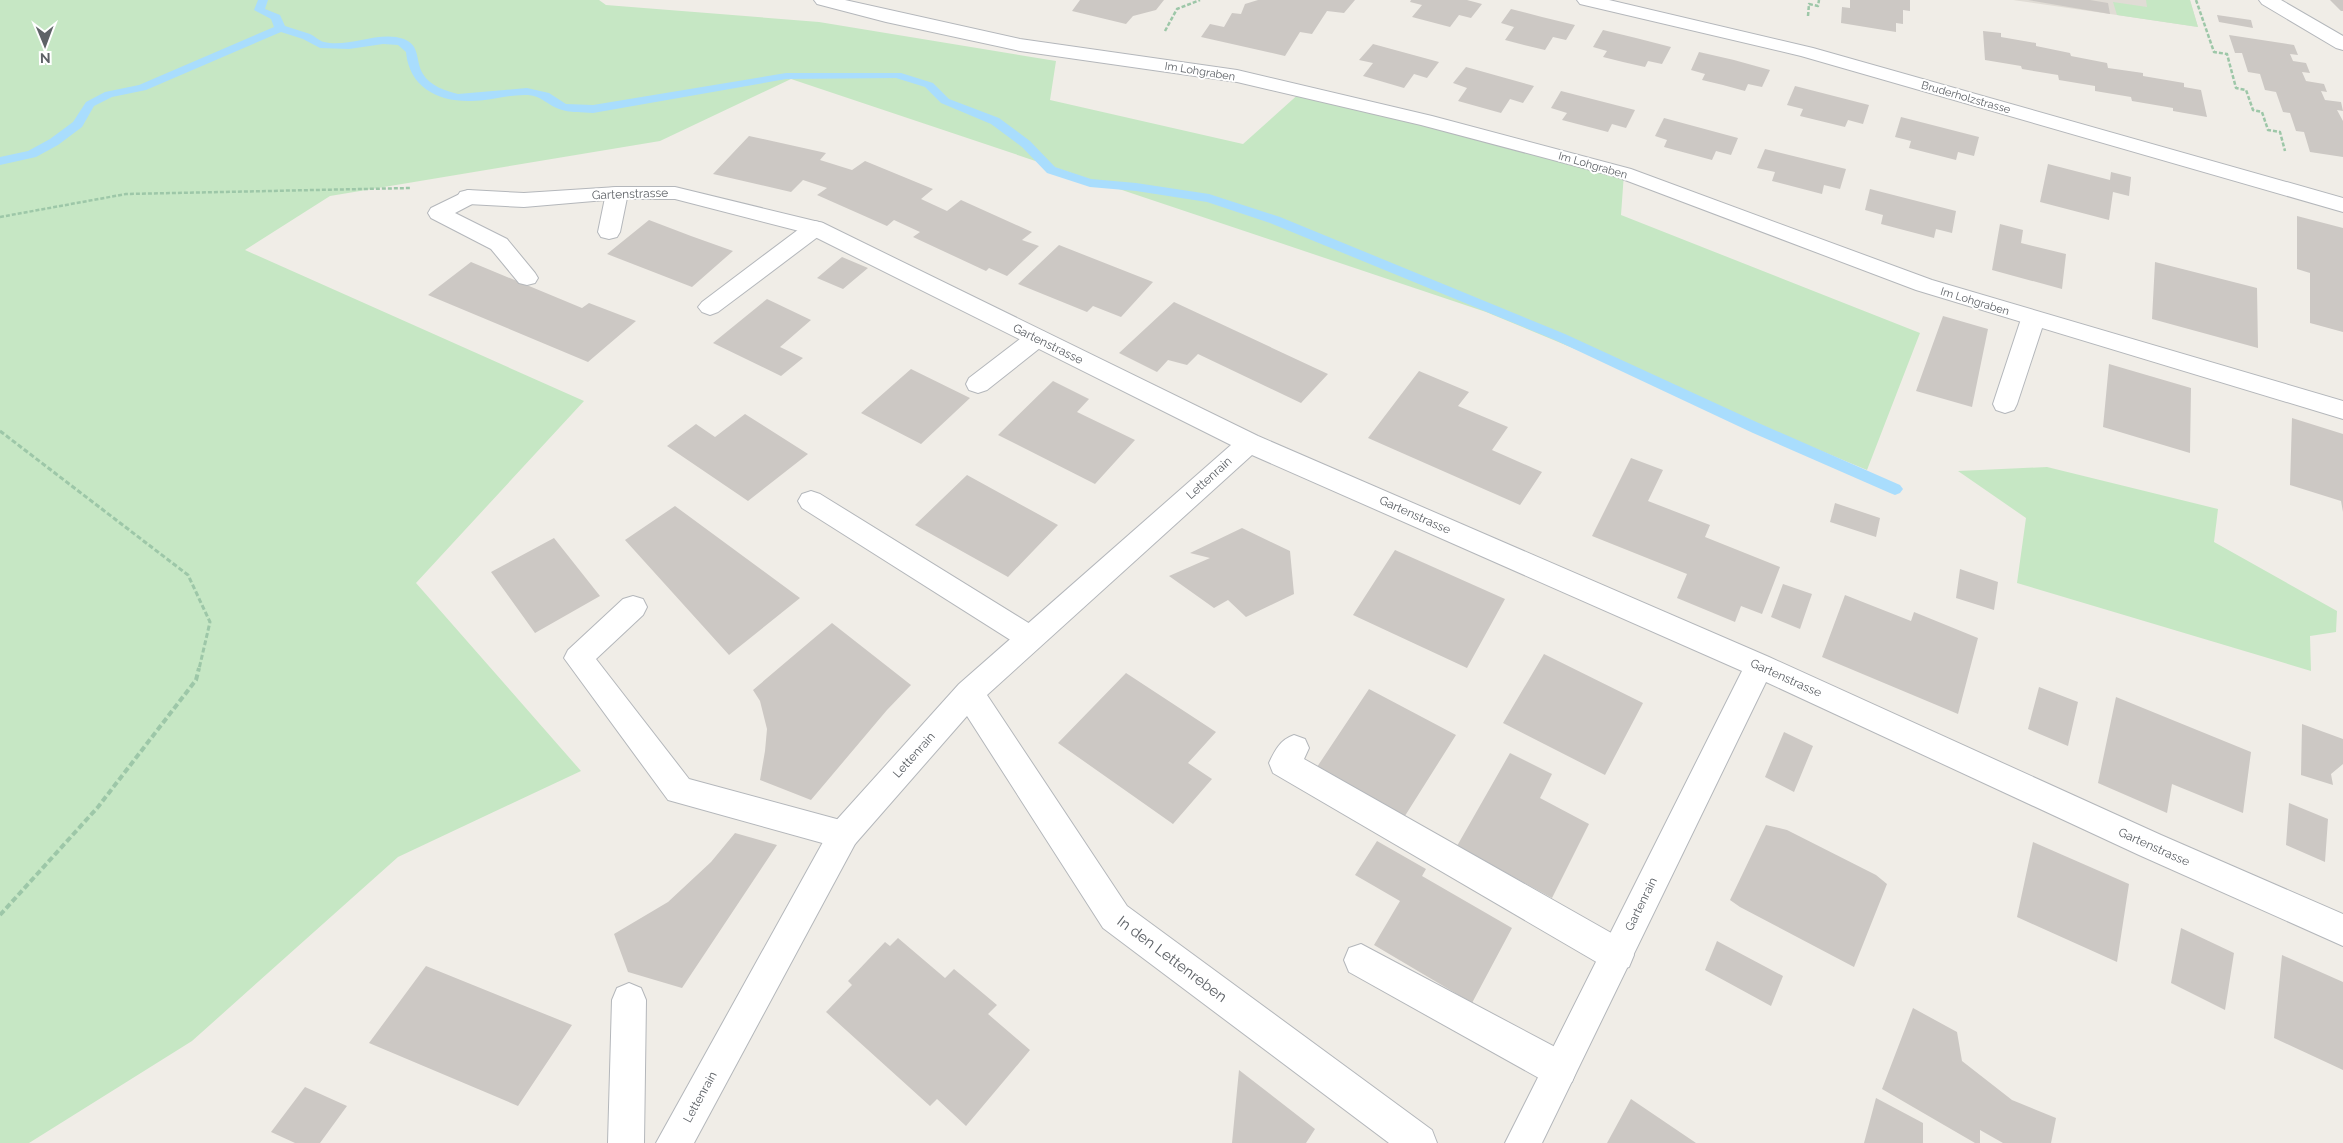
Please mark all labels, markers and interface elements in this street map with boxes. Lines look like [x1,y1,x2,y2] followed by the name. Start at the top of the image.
[20,20,70,70] north arrow
[40,50,51,66] text: N
[1164,60,1236,83] street label: Im Lohgraben
[1920,79,2012,117] street label: Bruderholzstrasse
[1557,149,1629,182] street label: Im Lohgraben
[592,186,668,202] street label: Gartenstrasse
[1939,285,2011,318] street label: Im Lohgraben
[1011,321,1085,367] street label: Gartenstrasse
[1183,454,1235,502] street label: Lettenrain
[1377,493,1453,537] street label: Gartenstrasse
[1748,656,1824,700] street label: Gartenstrasse
[890,729,938,781] street label: Lettenrain
[2116,825,2192,869] street label: Gartenstrasse
[1622,875,1660,933] street label: Gartenrain
[1114,912,1230,1006] street label: In den Lettenreben
[680,1069,720,1125] street label: Lettenrain

